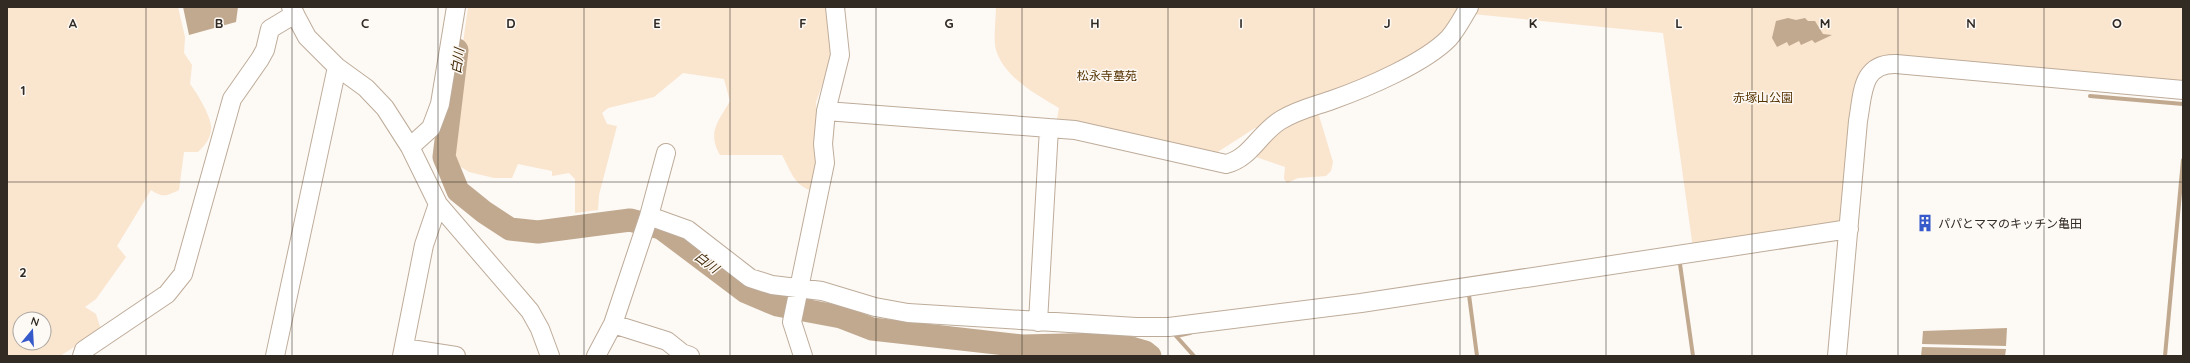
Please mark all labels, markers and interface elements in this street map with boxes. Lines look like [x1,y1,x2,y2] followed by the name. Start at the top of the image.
[69,15,78,31] text: A
[215,15,223,31] text: B
[361,15,369,31] text: C
[506,15,516,31] text: D
[653,15,661,31] text: E
[799,15,807,31] text: F
[944,15,954,31] text: G
[1090,15,1100,31] text: H
[1239,15,1243,31] text: I
[1383,15,1391,31] text: J
[1529,15,1538,31] text: K
[1675,15,1683,31] text: L
[1820,15,1830,31] text: M
[1966,15,1976,31] text: N
[2112,15,2122,31] text: O
[447,45,467,75] water label: 白川
[1077,68,1137,83] park label: 松永寺墓苑
[20,82,26,98] text: 1
[1733,90,1793,105] park label: 赤塚山公園
[1915,213,1935,233] building icon: パパとママのキッチン亀田
[1938,216,2082,231] place label: パパとママのキッチン亀田
[692,248,724,277] water label: 白川
[19,264,27,280] text: 2
[12,311,52,351] north arrow
[29,314,41,329] text: N

